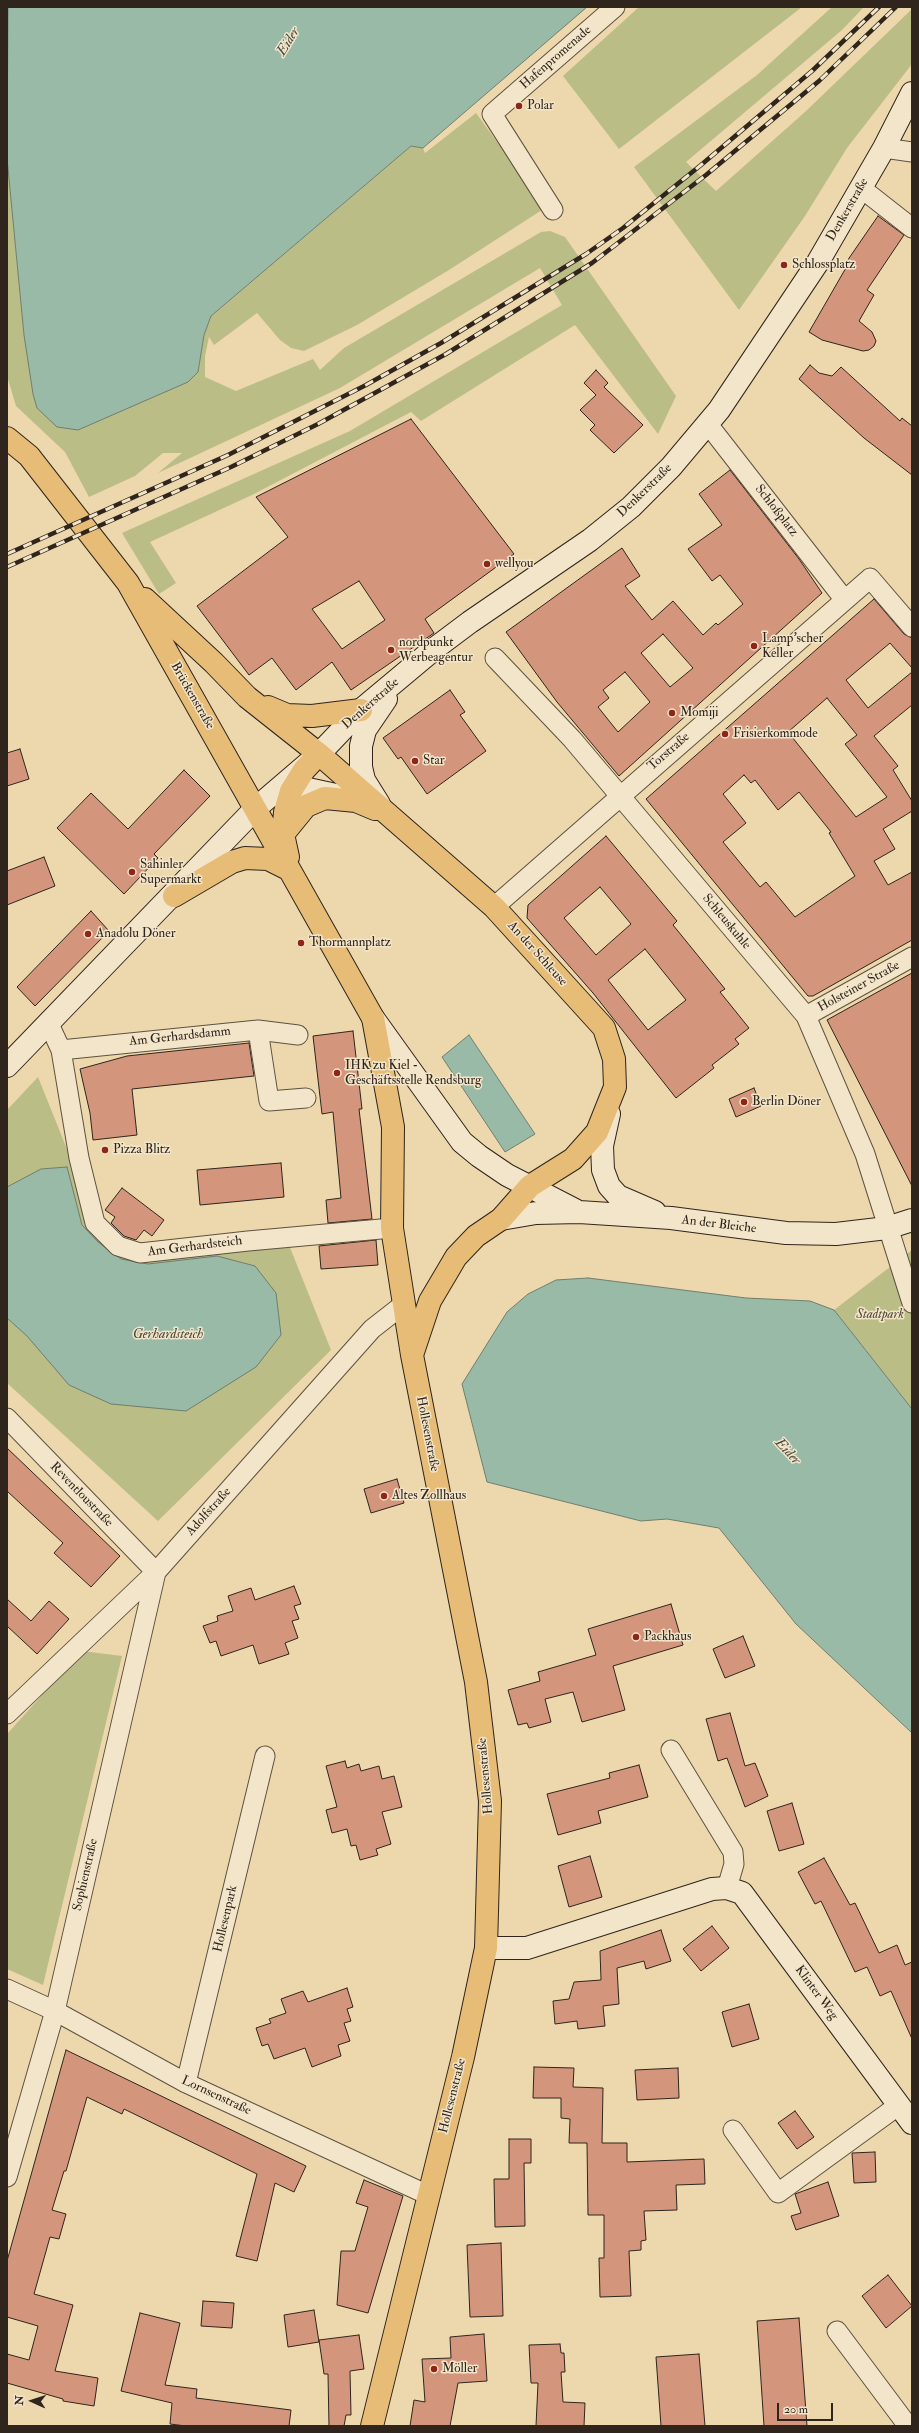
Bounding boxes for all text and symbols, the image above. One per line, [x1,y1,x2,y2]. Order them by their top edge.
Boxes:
street label: Hafenpromenade [517,23,595,93]
water label: Eider [274,25,304,59]
place label: Polar [527,98,554,114]
marker: Polar [514,101,524,111]
street label: Denkerstraße [824,176,872,244]
place label: Schlossplatz [792,257,855,273]
marker: Schlossplatz [779,260,789,270]
street label: Denkerstraße [614,461,676,521]
street label: Schloßplatz [751,482,801,540]
place label: wellyou [495,556,534,572]
marker: wellyou [482,559,492,569]
place label: Lamp'scher Keller [762,631,823,662]
place label: nordpunkt Werbeagentur [399,635,473,666]
marker: Lamp'scher Keller [749,641,759,651]
marker: nordpunkt Werbeagentur [386,645,396,655]
street label: Brückenstraße [167,660,217,732]
street label: Denkerstraße [339,675,403,733]
place label: Momiji [680,705,719,721]
marker: Momiji [667,708,677,718]
place label: Frisierkommode [733,726,818,742]
marker: Frisierkommode [720,729,730,739]
street label: Torstraße [645,730,693,774]
place label: Star [423,753,445,769]
marker: Star [410,756,420,766]
place label: Sahinler Supermarkt [140,857,201,888]
marker: Sahinler Supermarkt [127,867,137,877]
street label: Schleuskuhle [698,891,754,953]
street label: An der Schleuse [504,918,570,990]
place label: Anadolu Döner [96,926,175,942]
marker: Anadolu Döner [83,929,93,939]
place label: Thormannplatz [309,935,391,951]
marker: Thormannplatz [296,938,306,948]
street label: Holsteiner Straße [815,958,903,1016]
street label: Am Gerhardsdamm [128,1024,232,1050]
place label: IHK zu Kiel - Geschäftsstelle Rendsburg [345,1058,481,1089]
marker: IHK zu Kiel - Geschäftsstelle Rendsburg [332,1068,342,1078]
place label: Berlin Döner [752,1094,821,1110]
marker: Berlin Döner [739,1097,749,1107]
place label: Pizza Blitz [113,1142,170,1158]
marker: Pizza Blitz [100,1145,110,1155]
street label: An der Bleiche [681,1213,757,1237]
street label: Am Gerhardsteich [147,1233,243,1261]
park label: Stadtpark [856,1307,904,1323]
water label: Gerhardsteich [133,1327,203,1343]
street label: Hollesenstraße [412,1395,442,1473]
water label: Eider [771,1435,803,1469]
street label: Reventloustraße [46,1459,116,1531]
street label: Adolfstraße [183,1485,235,1539]
place label: Altes Zollhaus [392,1488,466,1504]
marker: Altes Zollhaus [379,1491,389,1501]
place label: Packhaus [644,1629,691,1645]
marker: Packhaus [631,1632,641,1642]
street label: Hollesenstraße [475,1737,497,1815]
street label: Sophienstraße [70,1837,102,1913]
street label: Hollesenpark [211,1884,241,1954]
street label: Klinter Weg [791,1963,841,2023]
street label: Hollesenstraße [436,2057,470,2135]
street label: Lornsenstraße [179,2073,253,2119]
place label: Möller [442,2361,477,2377]
marker: Möller [429,2364,439,2374]
north arrow [12,2381,52,2421]
text: N [13,2395,26,2406]
scale bar [779,2395,835,2421]
text: 20 m [784,2402,808,2417]

